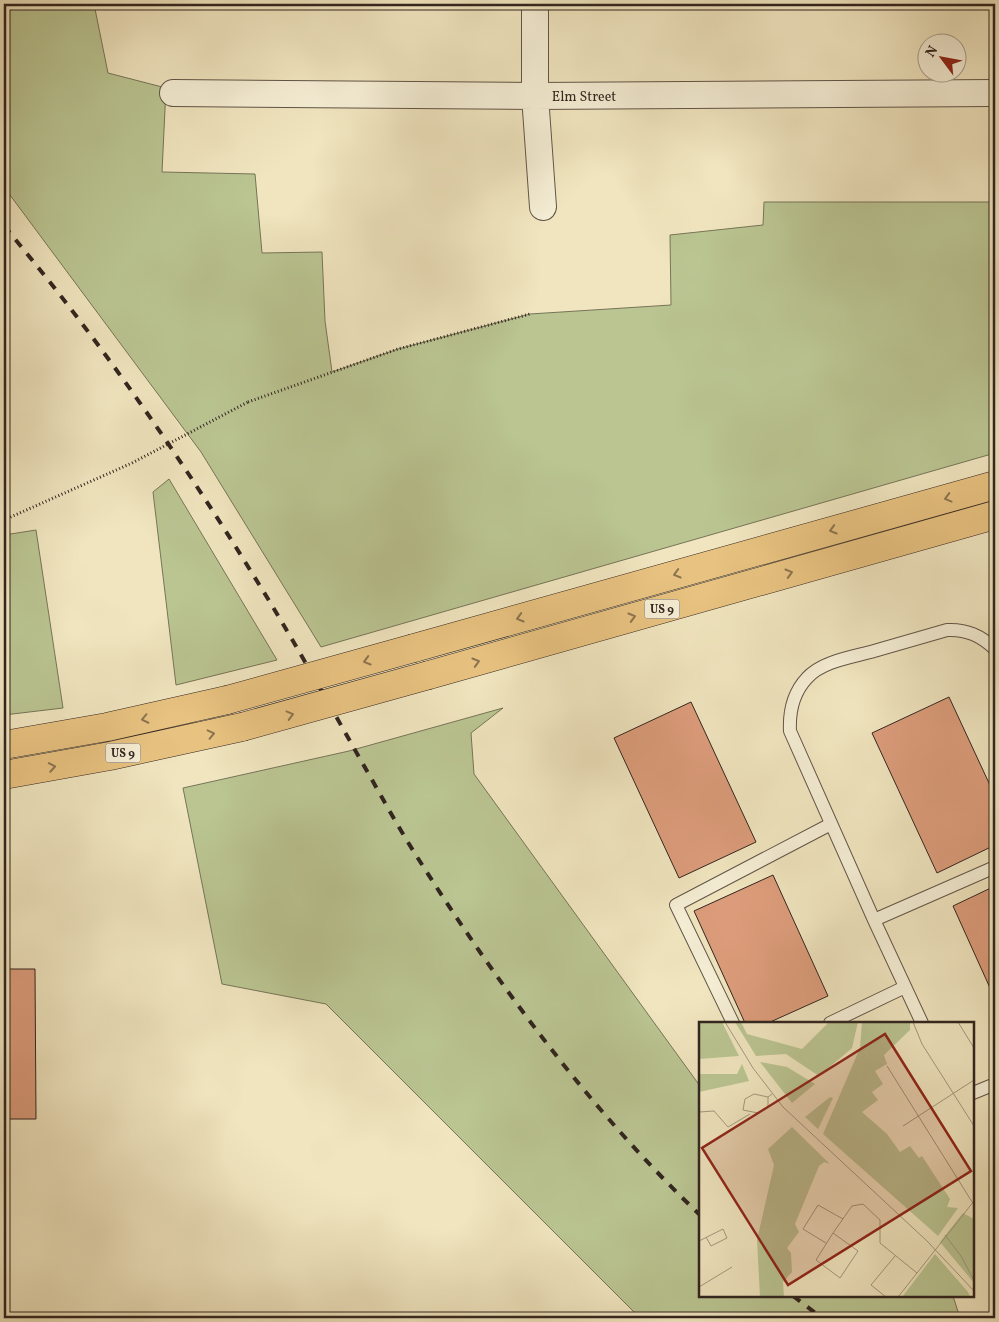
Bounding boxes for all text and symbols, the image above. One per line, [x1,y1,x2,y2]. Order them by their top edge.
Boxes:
north arrow [916,32,966,82]
text: N [921,43,943,61]
street label: Elm Street [552,88,616,107]
one-way arrow [944,492,953,503]
one-way arrow [830,524,838,534]
one-way arrow [673,568,681,578]
one-way arrow [784,568,793,579]
road number: US 9 [644,600,680,618]
one-way arrow [517,612,525,622]
one-way arrow [628,613,636,623]
one-way arrow [364,656,372,666]
one-way arrow [472,657,481,668]
one-way arrow [285,710,293,720]
one-way arrow [141,713,150,724]
one-way arrow [206,729,215,740]
road number: US 9 [106,744,140,762]
one-way arrow [47,763,56,773]
inset map [699,1022,974,1297]

